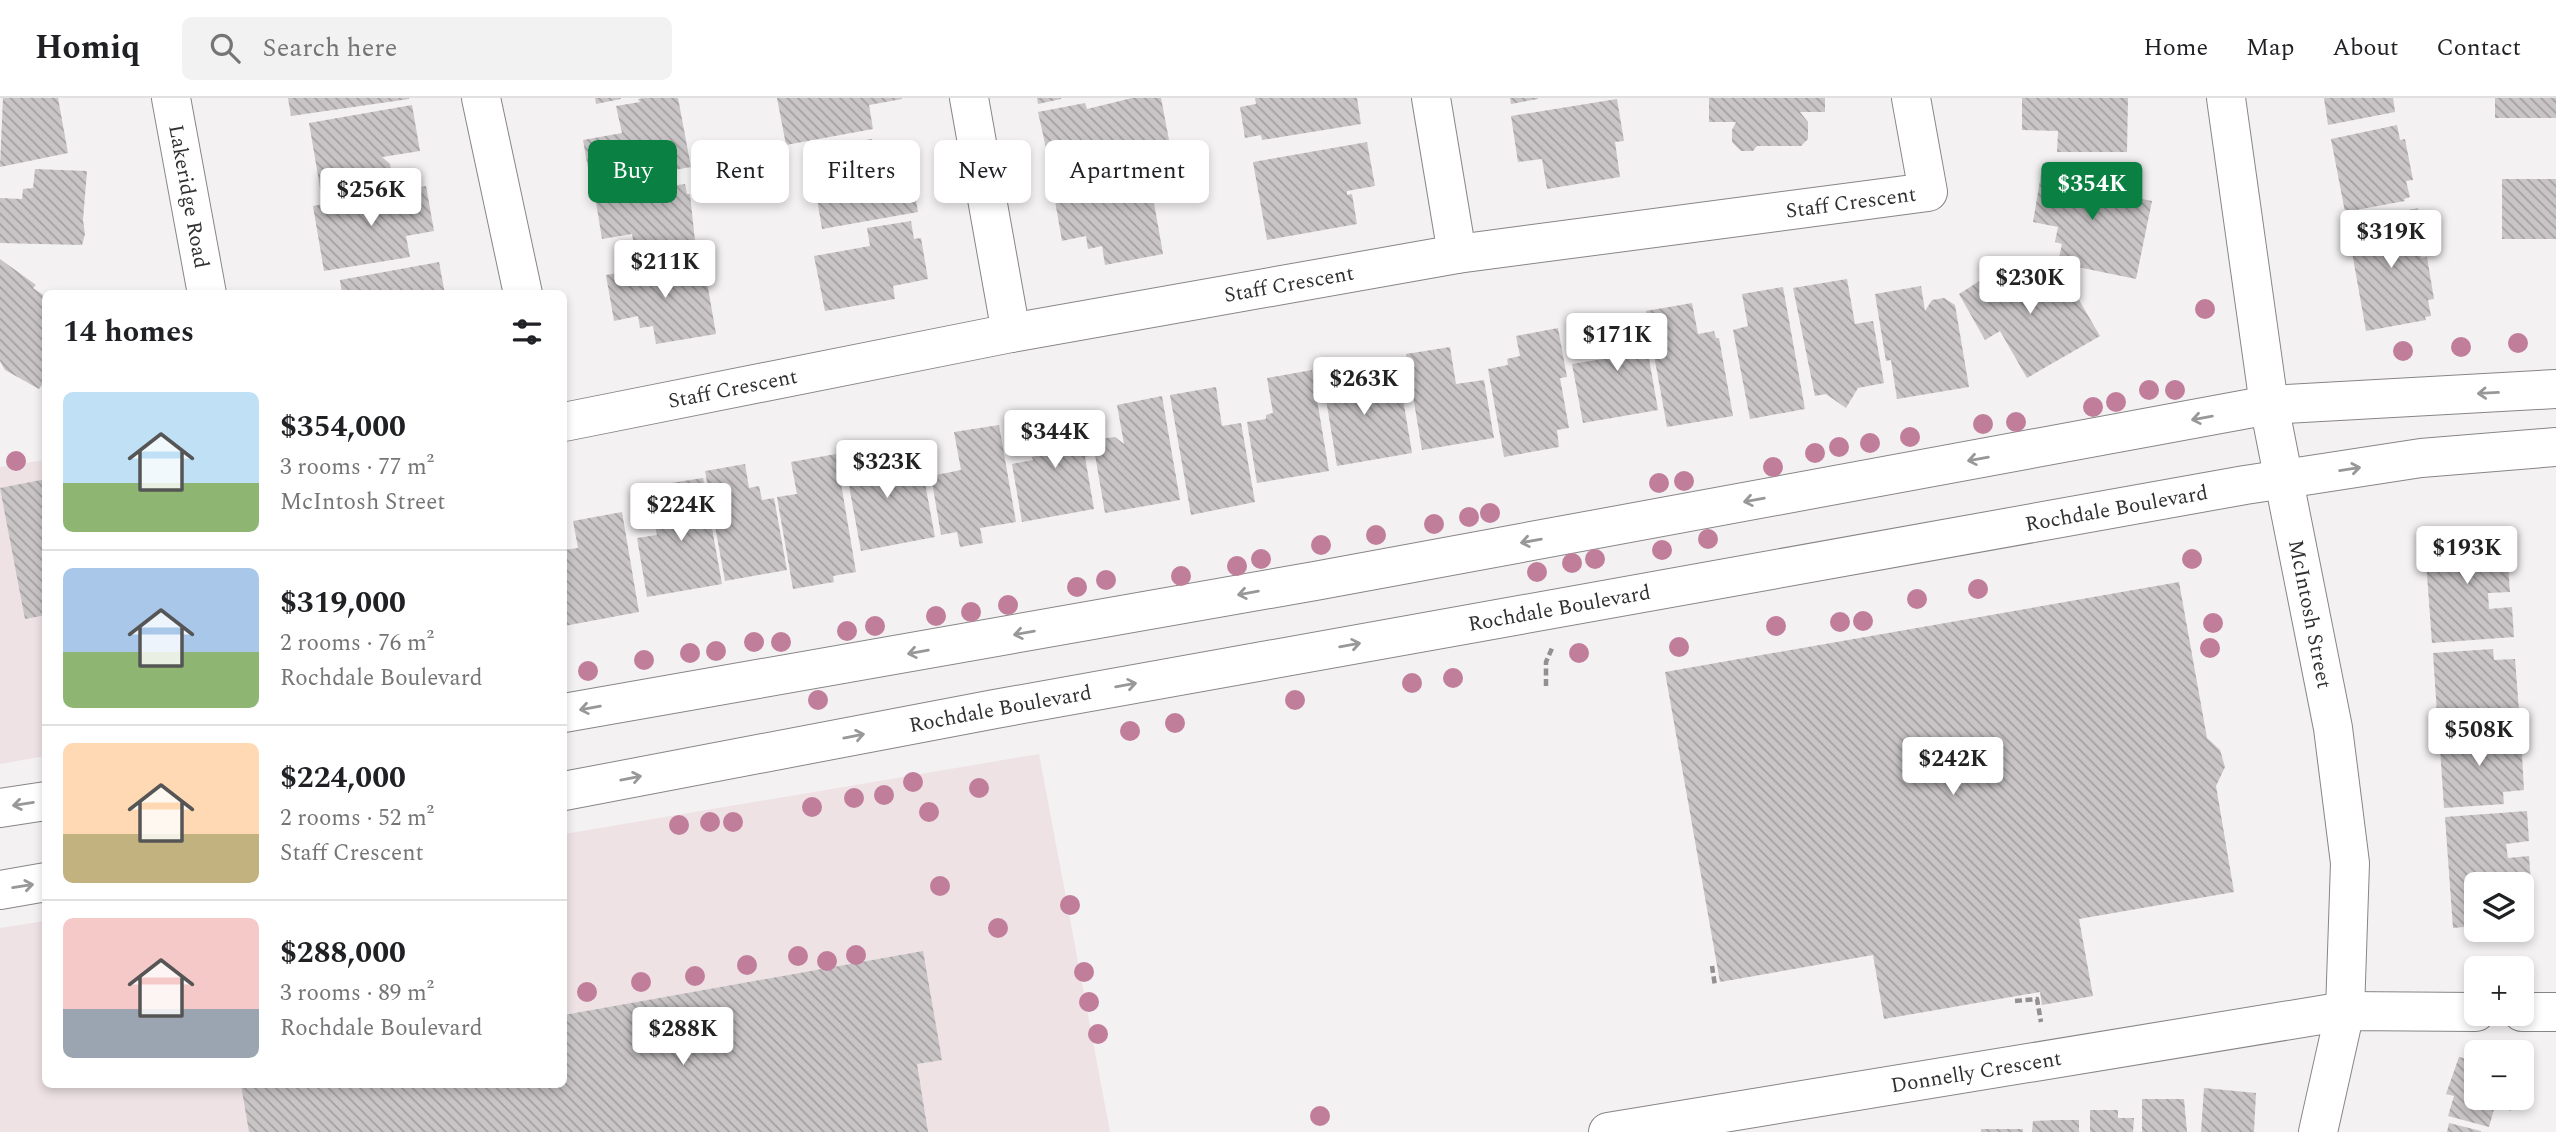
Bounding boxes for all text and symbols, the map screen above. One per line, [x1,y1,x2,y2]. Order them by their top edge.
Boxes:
search box [182,17,672,80]
text: Homiq [35,23,140,73]
text: Search here [262,28,397,68]
icon: search [206,29,244,67]
text: Home [2143,30,2208,66]
text: Map [2246,30,2294,66]
text: About [2332,30,2398,66]
text: Contact [2436,30,2521,66]
street label: Lakeridge Road [159,122,217,271]
chip: Buy [588,140,677,203]
chip: Rent [691,140,789,203]
chip: Filters [803,140,920,203]
chip: New [934,140,1031,203]
chip: Apartment [1045,140,1209,203]
pin: $354K [2043,162,2141,222]
text: $354K [2057,167,2127,202]
pin: $256K [322,169,420,228]
text: $256K [336,173,406,208]
street label: Staff Crescent [1784,179,1918,228]
pin: $319K [2342,211,2440,270]
text: $319K [2356,215,2426,250]
pin: $211K [616,240,714,300]
text: $211K [630,245,700,280]
pin: $230K [1981,256,2079,316]
street label: Staff Crescent [1222,258,1356,312]
text: $230K [1995,261,2065,296]
text: 14 homes [63,309,194,355]
icon: filters [508,313,546,351]
pin: $171K [1568,314,1666,373]
text: $171K [1582,318,1652,353]
pin: $263K [1315,358,1413,417]
street label: Staff Crescent [665,361,800,418]
text: $263K [1329,362,1399,397]
one-way arrow [2477,386,2500,399]
text: $354,000 [280,404,406,450]
pin: $344K [1006,410,1104,470]
one-way arrow [2191,411,2214,425]
text: $344K [1020,415,1090,450]
icon: home [119,420,203,504]
pin: $323K [838,440,936,500]
text: $323K [852,445,922,480]
text: 3 rooms · 77 m² [280,450,434,485]
one-way arrow [1967,453,1990,466]
one-way arrow [2338,462,2361,475]
street label: Rochdale Boulevard [2023,477,2211,541]
pin: $224K [632,484,730,543]
text: McIntosh Street [280,485,445,520]
text: $224K [646,488,716,523]
one-way arrow [1743,494,1766,507]
pin: $193K [2418,526,2516,586]
text: $193K [2432,531,2502,566]
one-way arrow [1520,535,1543,549]
street label: McIntosh Street [2279,537,2340,691]
street label: Rochdale Boulevard [1466,577,1653,641]
text: $319,000 [280,580,406,626]
one-way arrow [1237,587,1260,600]
icon: home [119,596,203,680]
text: 2 rooms · 76 m² [280,626,434,661]
one-way arrow [1013,627,1036,640]
one-way arrow [1338,638,1361,651]
one-way arrow [907,645,930,659]
text: Rochdale Boulevard [280,661,483,696]
street label: Rochdale Boulevard [906,677,1094,742]
one-way arrow [1114,678,1137,691]
one-way arrow [579,702,602,715]
pin: $508K [2430,708,2528,768]
text: $508K [2444,713,2514,748]
one-way arrow [842,728,865,742]
pin: $242K [1904,738,2002,797]
text: $242K [1918,742,1988,777]
text: $224,000 [280,755,406,801]
icon: home [119,771,203,855]
one-way arrow [619,771,642,784]
one-way arrow [12,798,35,811]
text: 2 rooms · 52 m² [280,801,434,836]
text: Staff Crescent [280,836,424,871]
map controls [2464,872,2534,1110]
button: layers [2464,872,2534,942]
one-way arrow [11,879,34,892]
text: $288,000 [280,930,406,976]
icon: home [119,946,203,1030]
button: + [2464,956,2534,1026]
text: 3 rooms · 89 m² [280,976,434,1011]
pin: $288K [634,1007,732,1067]
text: Rochdale Boulevard [280,1011,483,1046]
text: $288K [648,1012,718,1047]
button: − [2464,1040,2534,1110]
street label: Donnelly Crescent [1888,1043,2064,1102]

